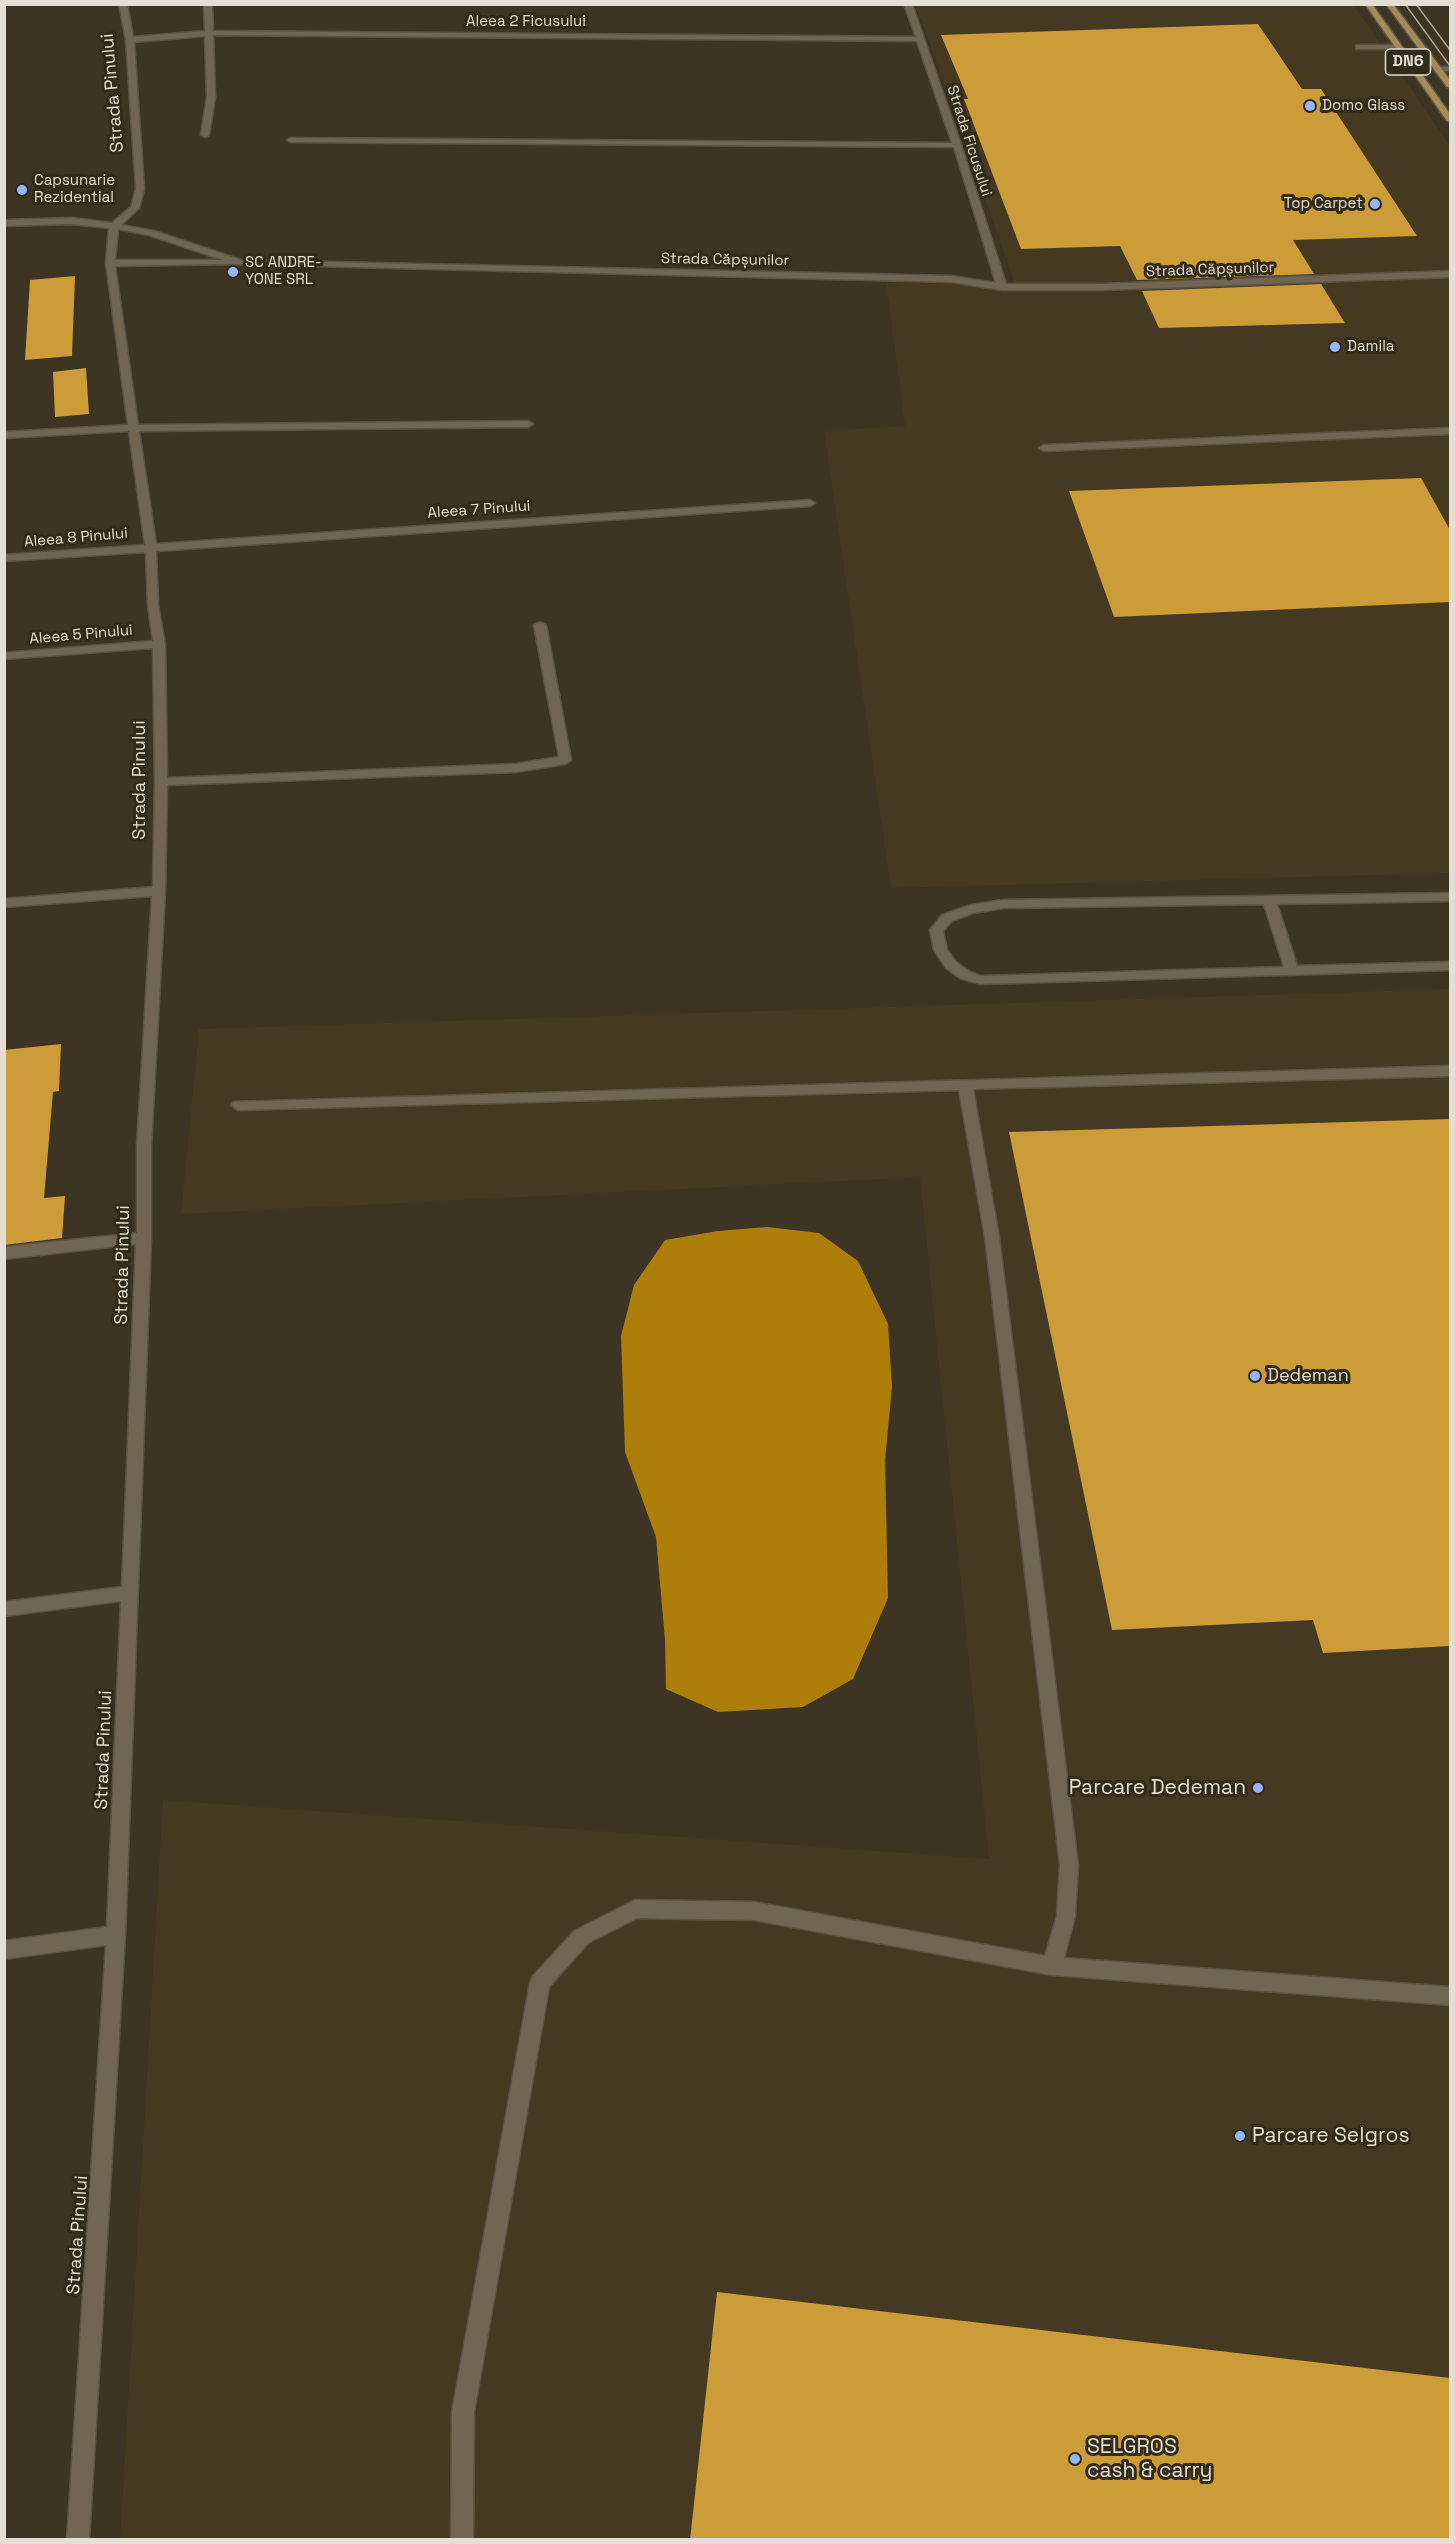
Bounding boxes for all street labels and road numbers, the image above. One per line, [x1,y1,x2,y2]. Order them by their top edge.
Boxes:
street label: Aleea 2 Ficusului [466,13,586,31]
street label: Strada Pinului [97,33,129,153]
road number: DN6 [1386,49,1430,75]
street label: Strada Ficusului [943,83,995,199]
street label: Strada Căpșunilor [661,250,789,270]
street label: Strada Căpșunilor [1145,259,1275,281]
street label: Aleea 7 Pinului [427,497,531,523]
street label: Aleea 8 Pinului [23,525,129,551]
street label: Aleea 5 Pinului [29,622,133,648]
street label: Strada Pinului [129,720,151,840]
street label: Strada Pinului [111,1205,135,1325]
street label: Strada Pinului [91,1690,117,1810]
street label: Strada Pinului [63,2175,93,2295]

